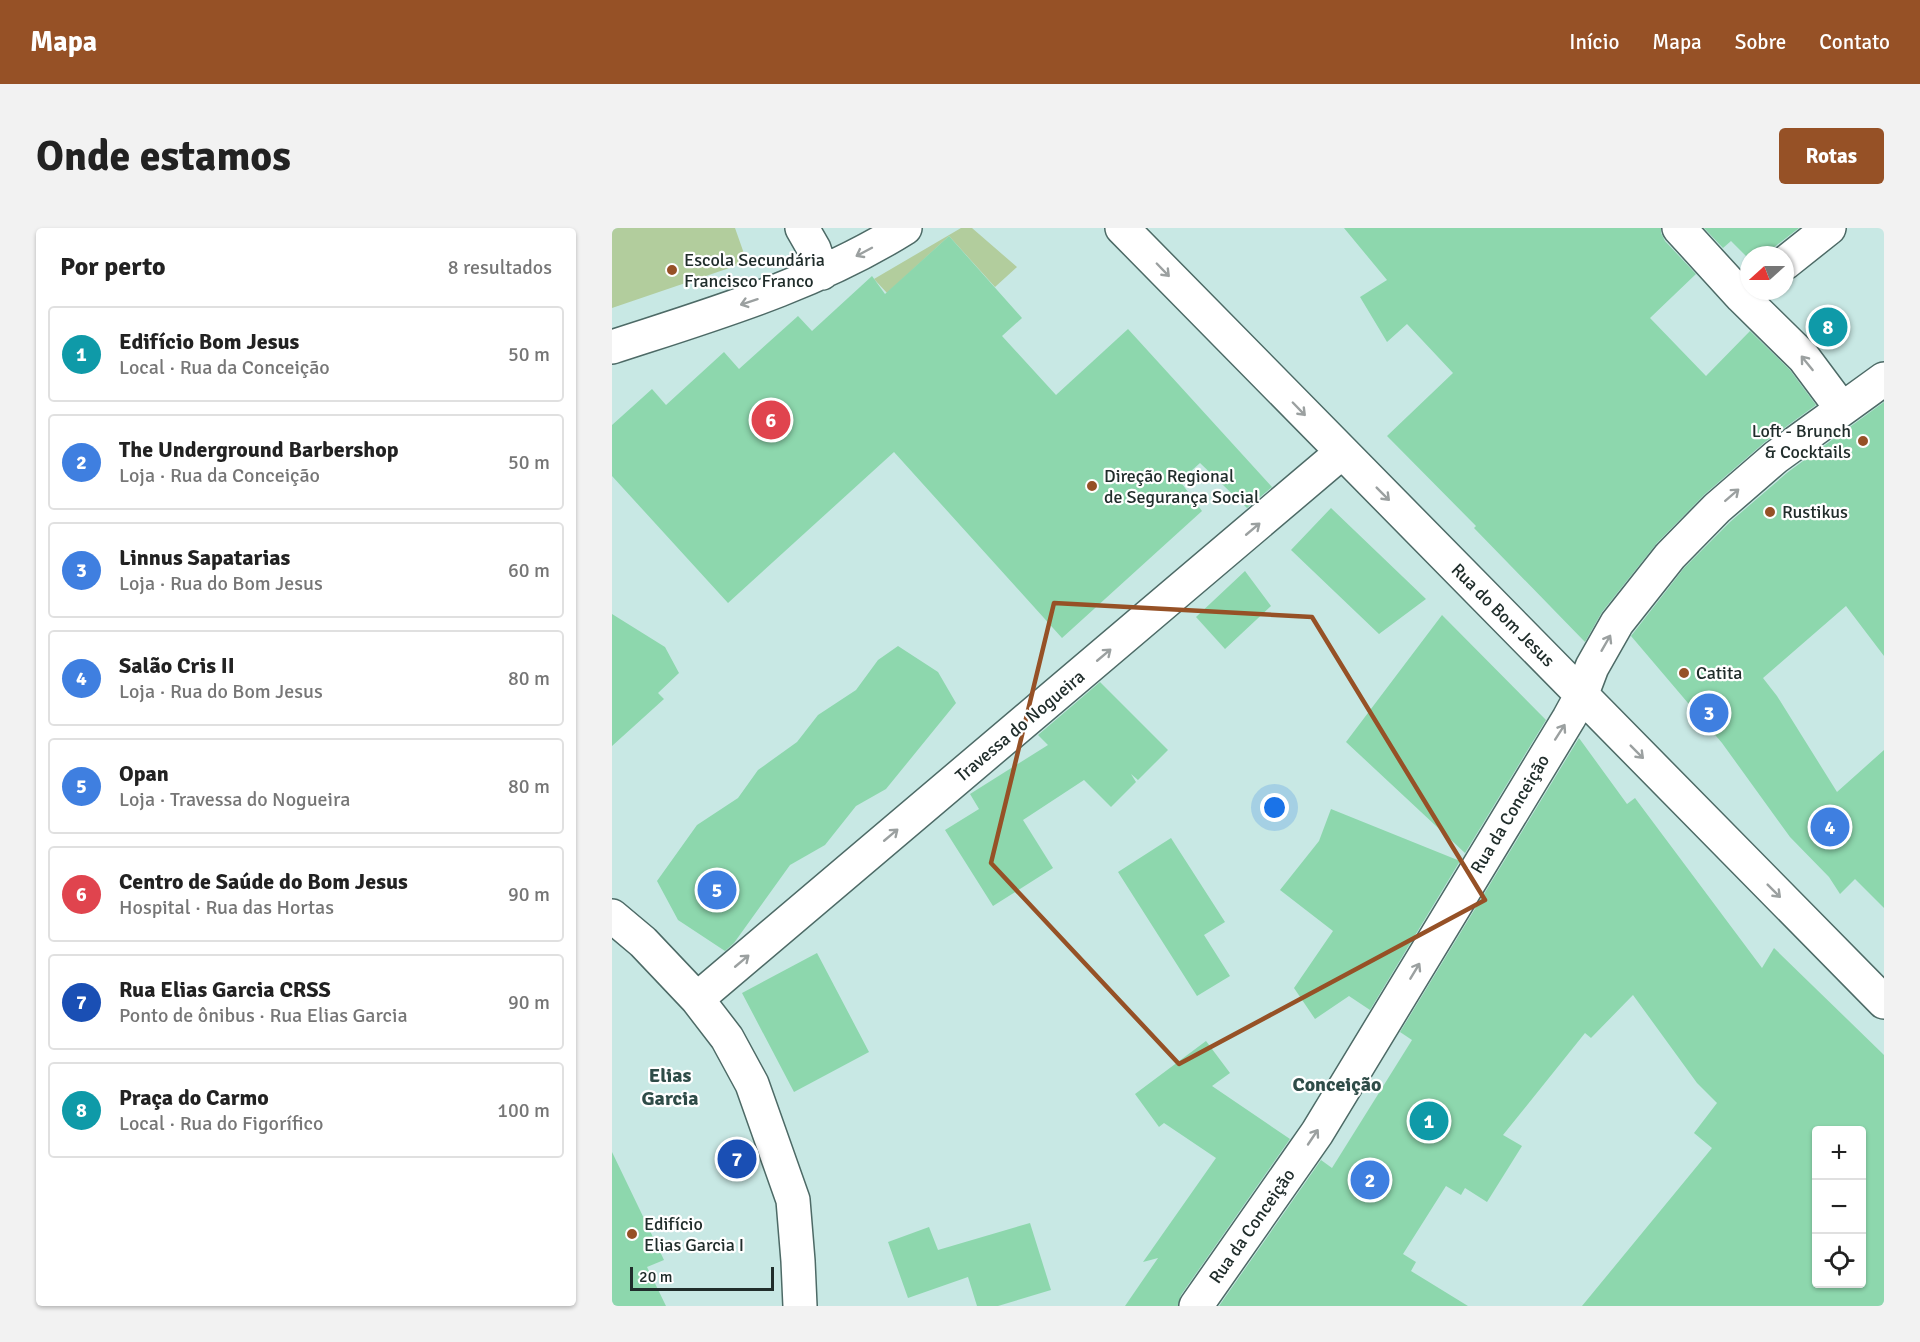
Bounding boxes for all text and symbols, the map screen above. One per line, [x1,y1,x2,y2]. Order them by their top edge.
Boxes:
text: Mapa [30,25,97,59]
text: Início [1569,29,1619,55]
text: Mapa [1652,29,1702,55]
text: Sobre [1735,29,1786,55]
text: Contato [1819,29,1890,55]
button: Rotas [1779,128,1884,184]
text: Onde estamos [36,131,291,182]
north arrow [1740,246,1794,300]
one-way arrow [856,247,874,258]
place label: Escola Secundária Francisco Franco [684,249,825,292]
text: Por perto [60,251,166,283]
text: 8 resultados [448,255,552,280]
one-way arrow [1155,262,1170,277]
marker: Escola Secundária Francisco Franco [665,263,679,277]
one-way arrow [740,297,759,308]
pin: 8 [1808,304,1848,350]
text: Edifício Bom Jesus [119,328,299,355]
text: 1 [76,342,87,367]
text: 50 m [508,342,550,367]
text: Local · Rua da Conceição [119,355,330,380]
one-way arrow [1801,355,1814,371]
pin: 6 [752,398,790,442]
one-way arrow [1292,402,1306,417]
place label: Loft - Brunch & Cocktails [1752,420,1851,463]
marker: Loft - Brunch & Cocktails [1856,434,1870,448]
text: The Underground Barbershop [119,436,399,463]
text: 2 [76,450,87,475]
text: 50 m [508,450,550,475]
text: Loja · Rua da Conceição [119,463,320,488]
place label: Direção Regional de Segurança Social [1104,465,1259,508]
marker: Direção Regional de Segurança Social [1085,479,1099,493]
one-way arrow [1375,487,1390,502]
one-way arrow [1724,488,1739,502]
place label: Rustikus [1782,501,1848,523]
marker: Rustikus [1763,505,1777,519]
one-way arrow [1245,522,1261,535]
text: Linnus Sapatarias [119,544,290,571]
text: 3 [76,558,87,583]
text: 60 m [508,558,550,583]
street label: Rua do Bom Jesus [1447,559,1559,671]
text: Loja · Rua do Bom Jesus [119,571,323,596]
one-way arrow [1600,635,1612,652]
one-way arrow [1096,648,1111,662]
text: Salão Cris II [119,652,235,679]
place label: Catita [1696,662,1742,684]
street label: Travessa do Nogueira [951,665,1089,787]
text: 4 [76,666,87,691]
text: 80 m [508,666,550,691]
marker: Catita [1677,666,1691,680]
text: Loja · Rua do Bom Jesus [119,679,323,704]
pin: 3 [1690,690,1728,736]
one-way arrow [1553,724,1566,741]
one-way arrow [1630,745,1645,760]
street label: Rua da Conceição [1466,750,1554,878]
text: Opan [119,760,169,787]
text: 5 [76,774,87,799]
text: 80 m [508,774,550,799]
text: Loja · Travessa do Nogueira [119,787,350,812]
your location [1260,793,1289,822]
pin: 4 [1810,804,1850,850]
one-way arrow [883,828,898,842]
text: Centro de Saúde do Bom Jesus [119,868,408,895]
pin: 5 [698,868,736,912]
text: 6 [76,882,87,907]
text: 90 m [508,882,550,907]
one-way arrow [1767,883,1782,898]
text: Hospital · Rua das Hortas [119,895,334,920]
one-way arrow [734,954,750,967]
one-way arrow [1409,963,1421,980]
text: Rua Elias Garcia CRSS [119,976,331,1003]
text: 7 [76,990,87,1015]
text: 90 m [508,990,550,1015]
text: Ponto de ônibus · Rua Elias Garcia [119,1003,408,1028]
district label: Elias Garcia [642,1063,698,1111]
district label: Conceição [1293,1072,1381,1097]
text: Praça do Carmo [119,1084,269,1111]
text: 8 [76,1098,87,1123]
text: 100 m [497,1098,550,1123]
pin: 1 [1410,1098,1448,1144]
text: Local · Rua do Figorífico [119,1111,323,1136]
map controls [1812,1126,1866,1288]
button: + [1812,1126,1866,1180]
one-way arrow [1307,1130,1319,1146]
pin: 7 [718,1136,756,1182]
pin: 2 [1350,1158,1389,1202]
street label: Rua da Conceição [1204,1164,1300,1288]
button: − [1812,1180,1866,1234]
place label: Edifício Elias Garcia I [644,1213,744,1256]
marker: Edifício Elias Garcia I [625,1227,639,1241]
button: locate [1812,1234,1866,1288]
scale bar [630,1264,774,1292]
text: 20 m [639,1267,673,1287]

